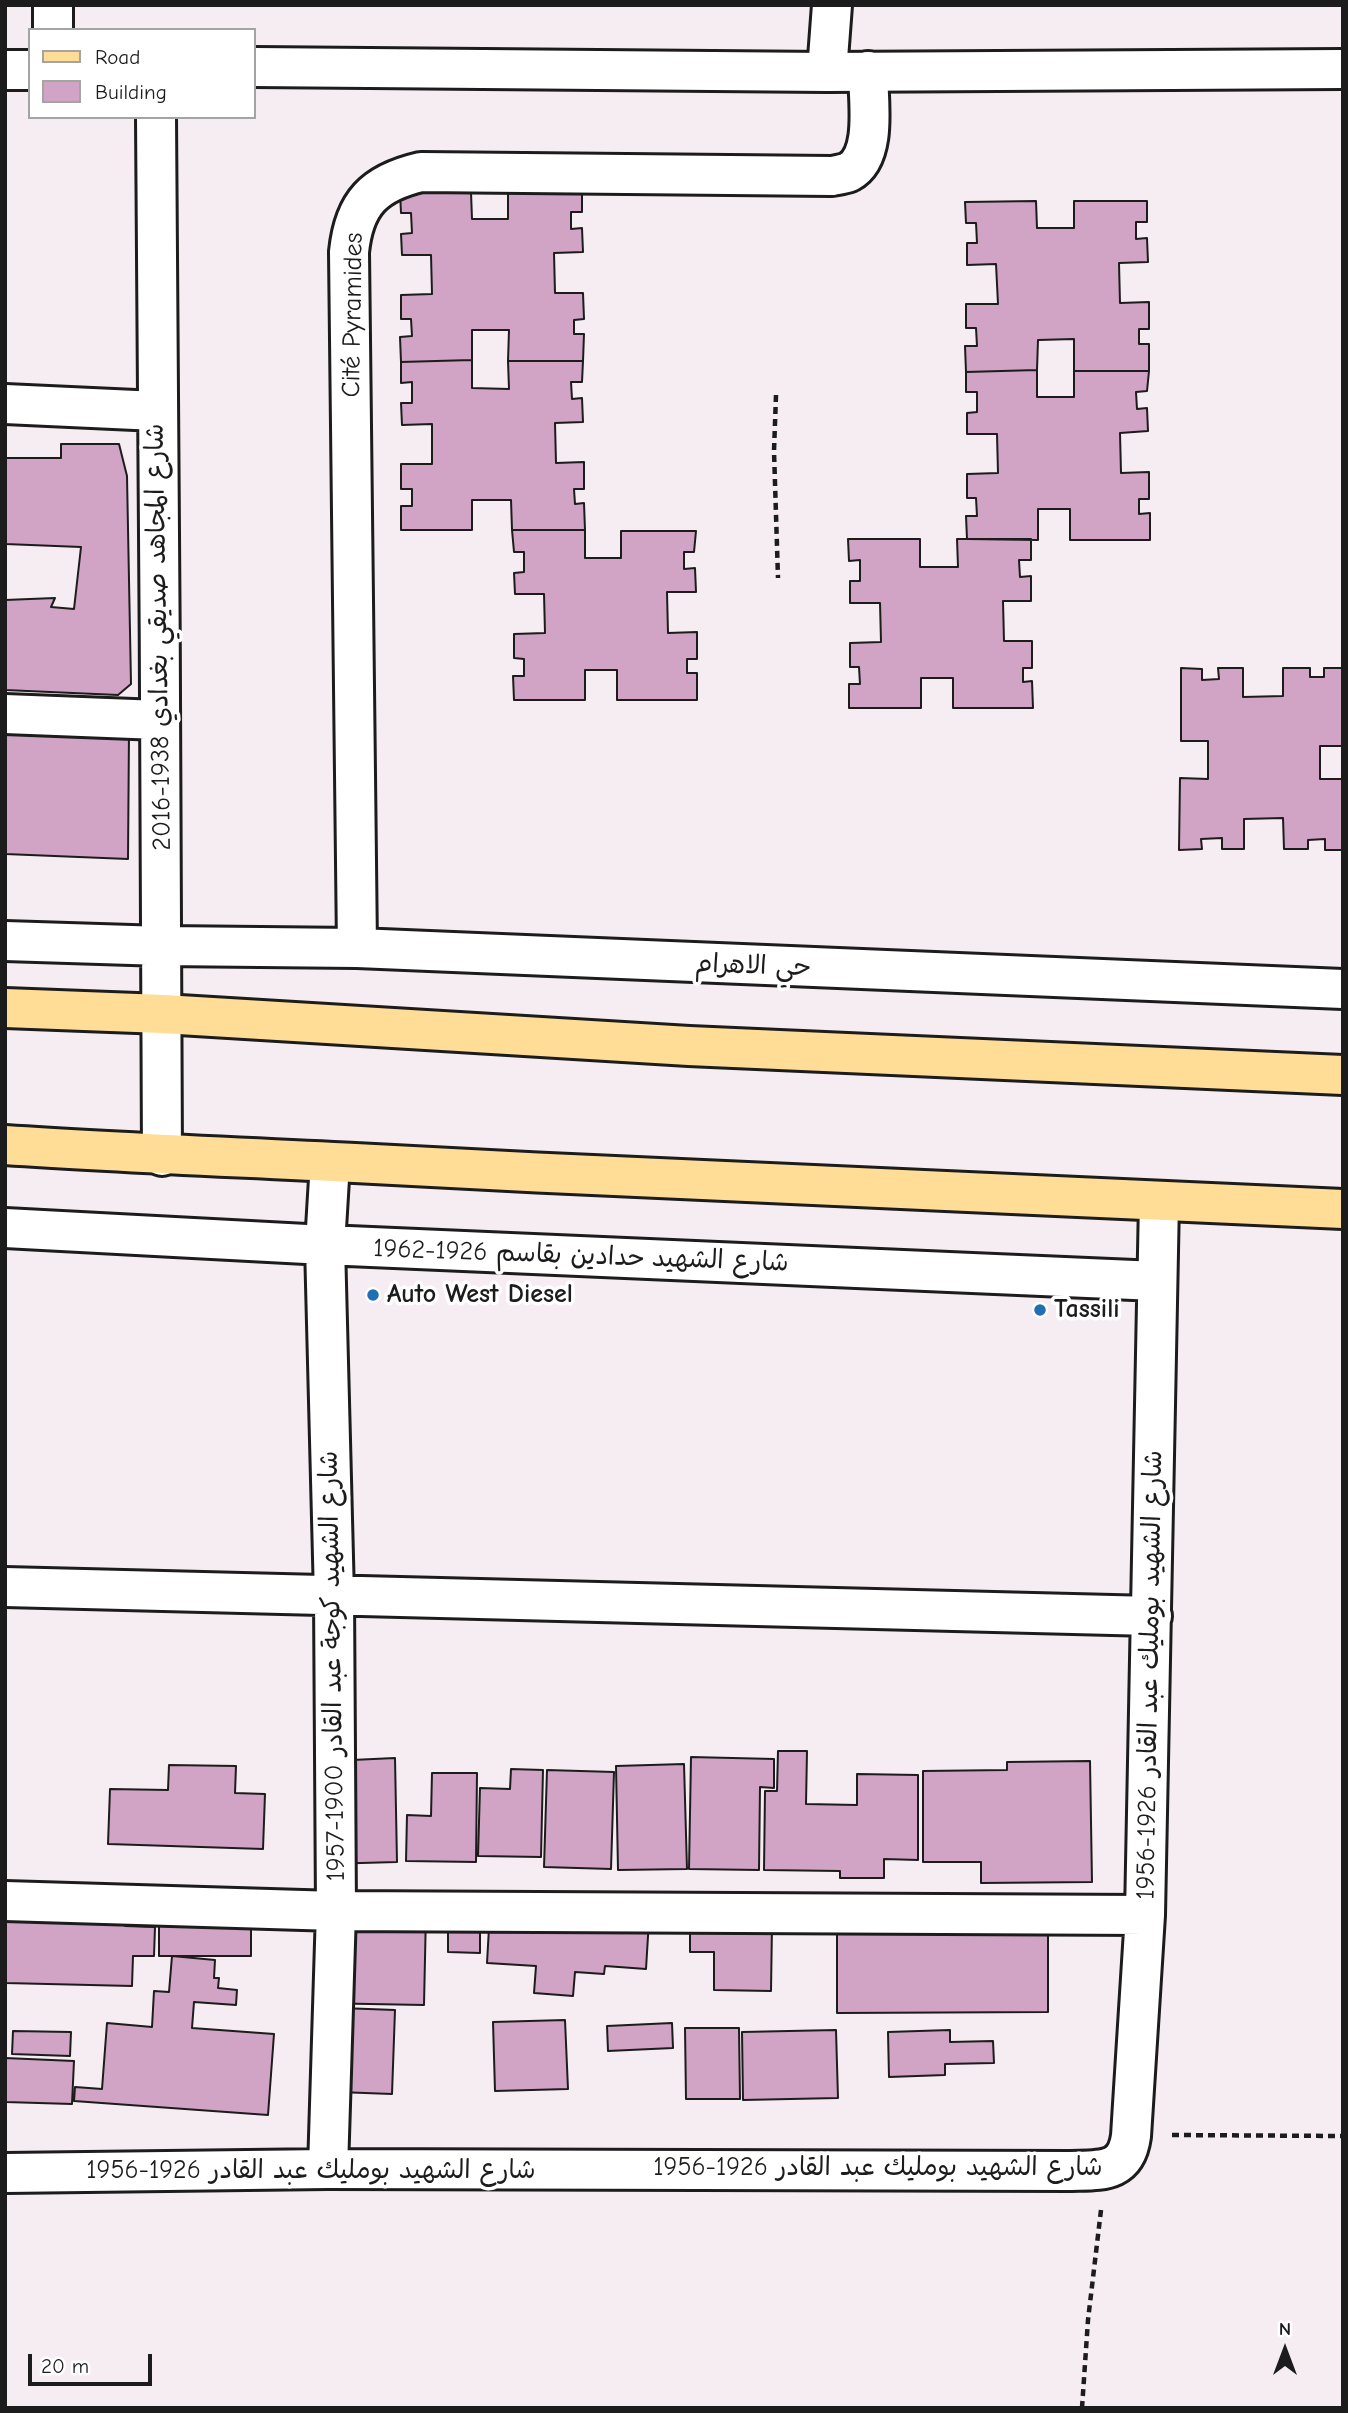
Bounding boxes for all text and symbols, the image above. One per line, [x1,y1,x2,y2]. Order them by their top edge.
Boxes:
legend [28,28,256,119]
text: Road [95,45,140,69]
text: Building [95,80,167,104]
street label: Cité Pyramides [336,232,370,398]
street label: شارع المجاهد صديقي بغدادي 1938-2016 [140,423,178,851]
street label: حي الاهرام [694,948,812,984]
street label: شارع الشهيد حدادين بقاسم 1926-1962 [373,1233,789,1279]
place label: Auto West Diesel [387,1279,573,1311]
marker: Auto West Diesel [365,1287,381,1303]
place label: Tassili [1054,1294,1120,1326]
marker: Tassili [1032,1302,1048,1318]
street label: شارع الشهيد كوجة عبد القادر 1900-1957 [314,1450,352,1882]
street label: شارع الشهيد بومليك عبد القادر 1926-1956 [1130,1450,1170,1900]
street label: شارع الشهيد بومليك عبد القادر 1926-1956 [653,2152,1103,2184]
street label: شارع الشهيد بومليك عبد القادر 1926-1956 [86,2155,536,2187]
north arrow [1250,2315,1320,2385]
text: N [1279,2318,1291,2340]
scale bar [32,2340,156,2384]
text: 20 m [41,2354,89,2378]

